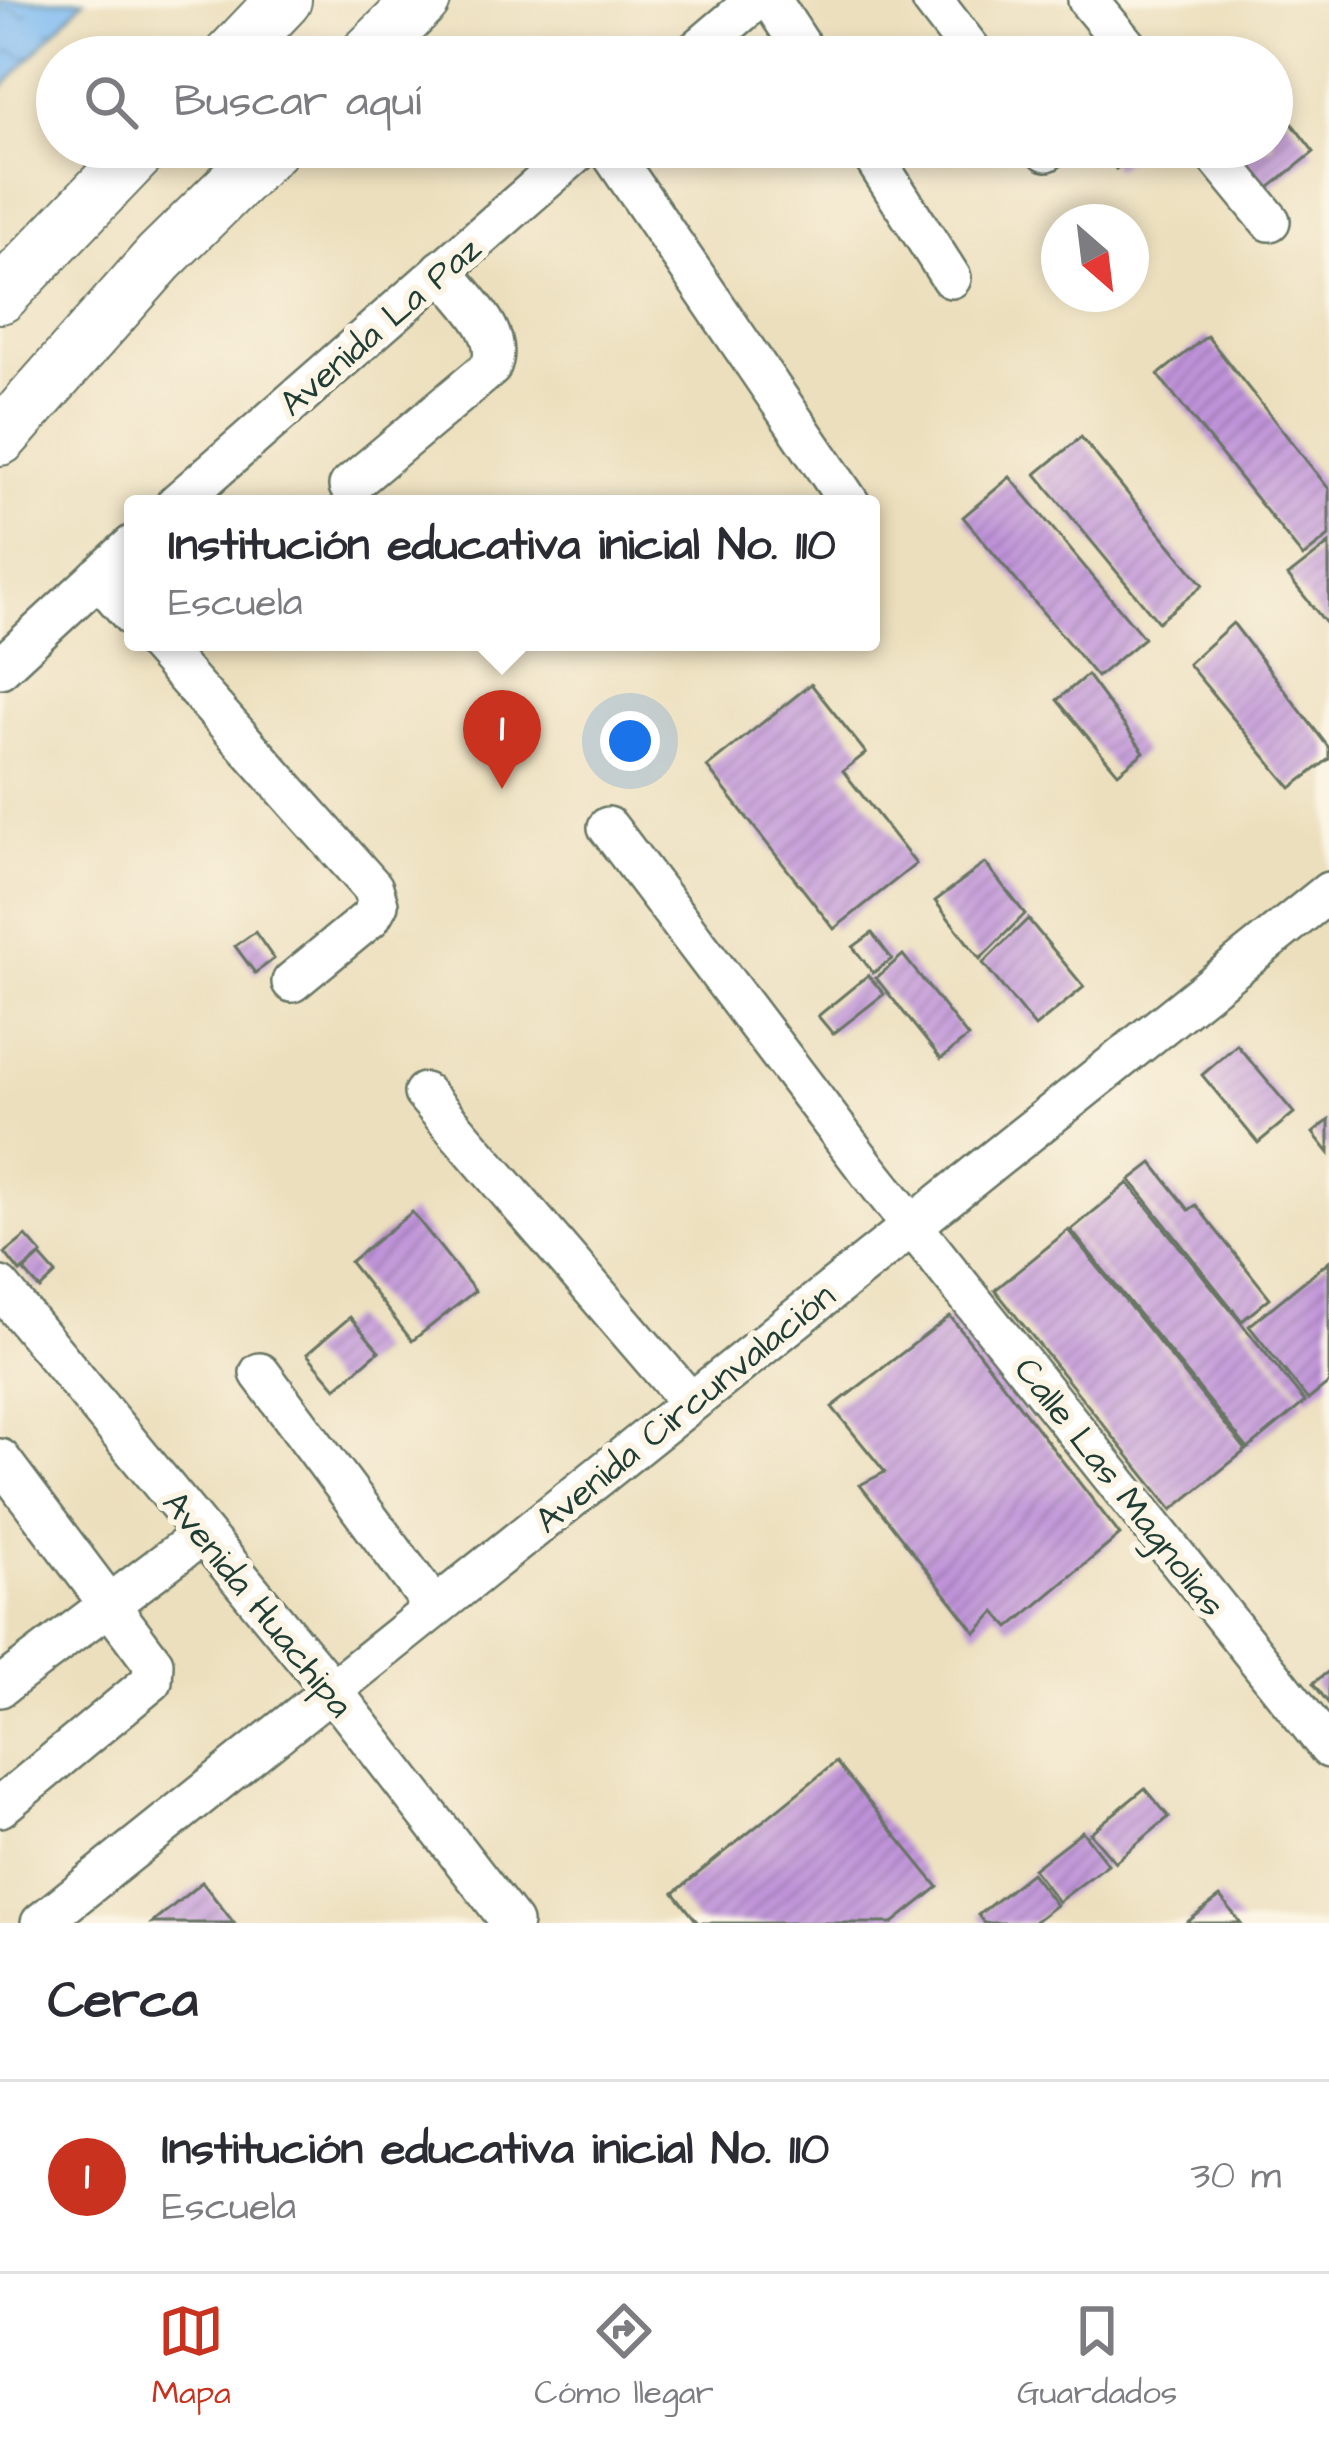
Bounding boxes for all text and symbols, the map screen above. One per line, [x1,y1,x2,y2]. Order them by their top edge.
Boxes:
search box [36,36,1293,168]
icon: search [78,69,144,135]
text: Buscar aquí [174,71,421,133]
north arrow [1041,204,1149,312]
street label: Avenida La Paz [269,225,493,429]
popup [124,495,880,651]
text: Institución educativa inicial No. 110 [168,515,836,577]
text: Escuela [168,577,303,631]
pin: 1 [463,690,541,789]
your location [600,711,660,771]
street label: Avenida Circunvalación [525,1272,847,1546]
street label: Calle Las Magnolias [1001,1347,1237,1629]
street label: Avenida Huachipa [150,1480,365,1729]
text: Cerca [48,1966,198,2037]
text: Institución educativa inicial No. 110 [162,2119,829,2181]
text: 1 [85,2150,90,2204]
text: 30 m [1191,2150,1281,2204]
text: Escuela [162,2181,296,2235]
tab: Mapa [152,2298,231,2416]
tab: Cómo llegar [534,2298,714,2416]
tab: Guardados [1017,2298,1177,2416]

